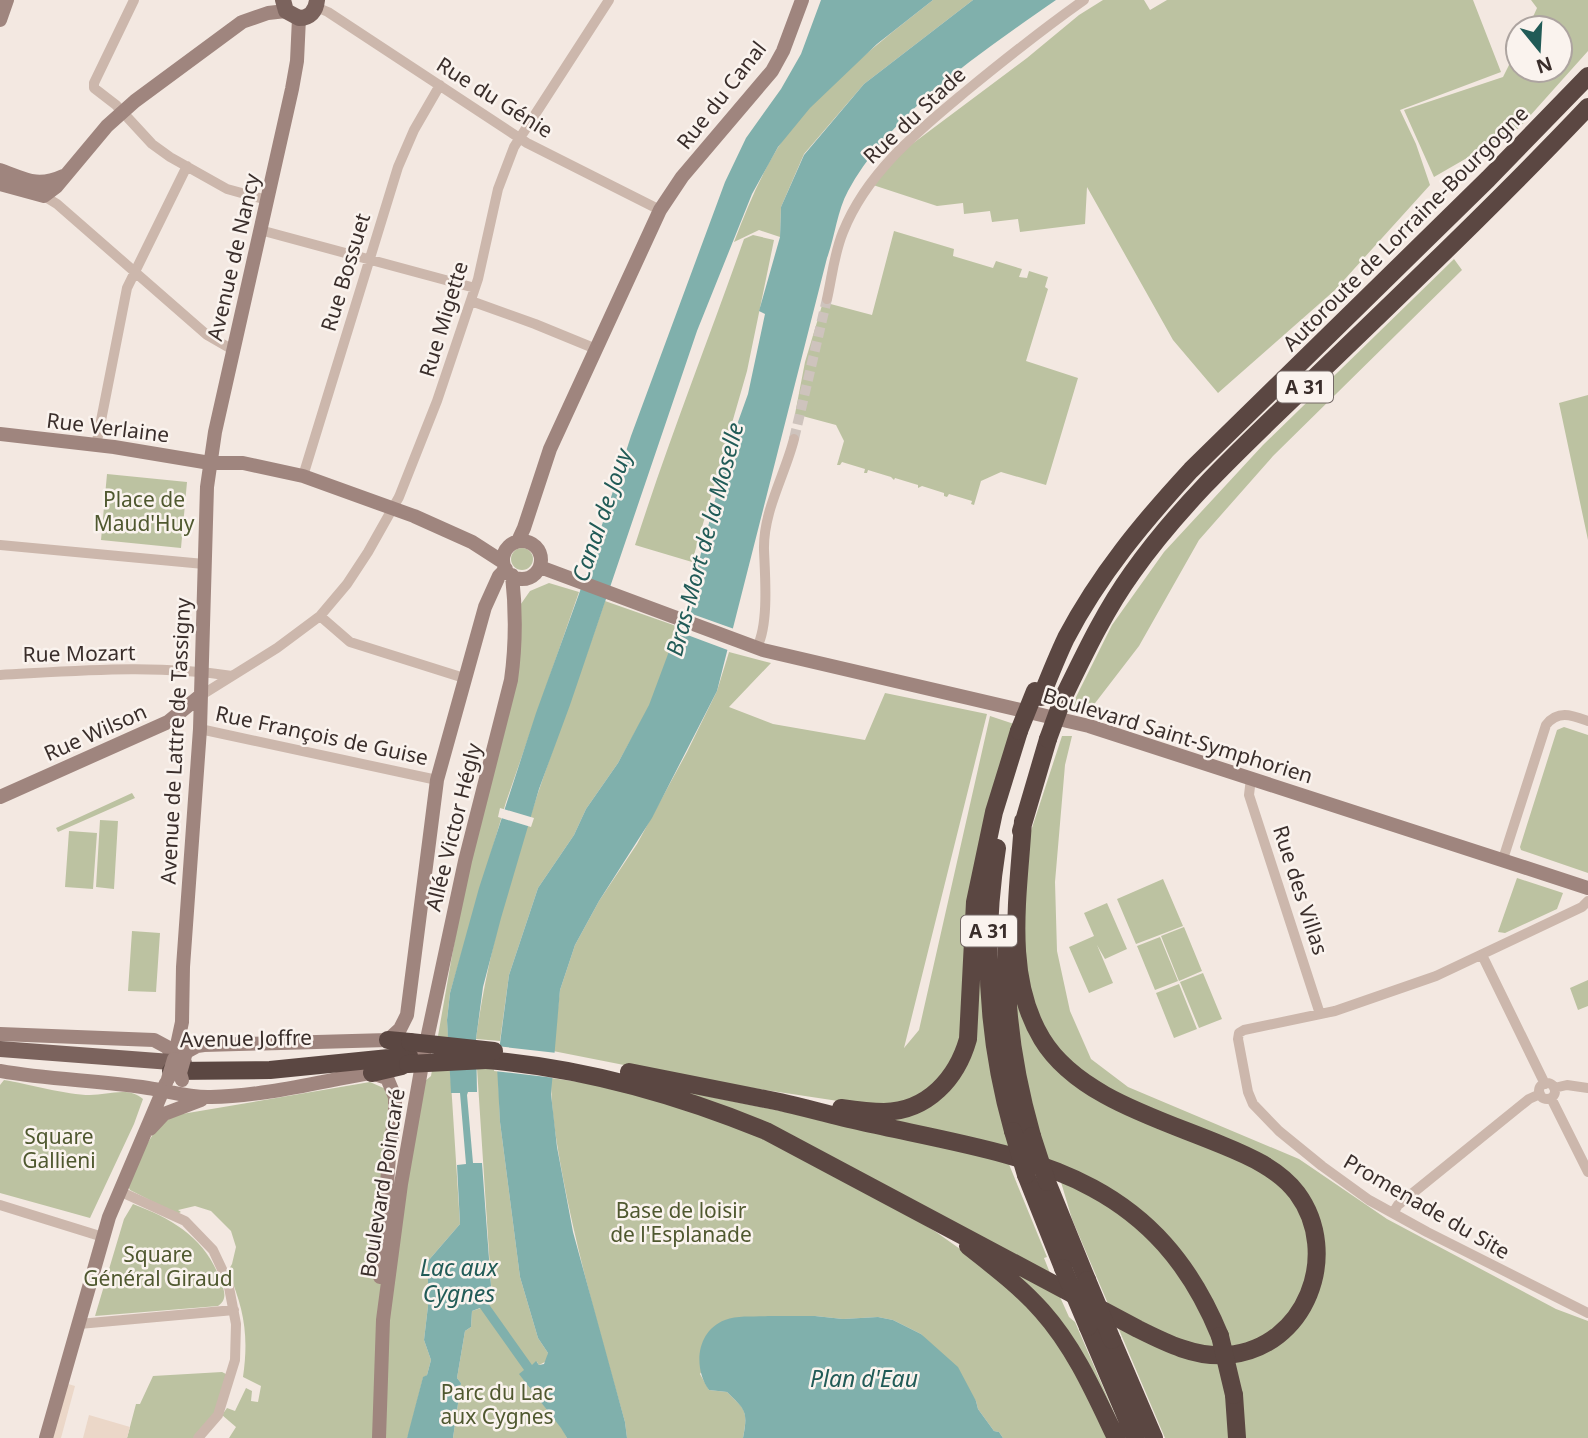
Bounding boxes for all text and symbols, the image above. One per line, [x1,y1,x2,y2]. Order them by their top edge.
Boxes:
north arrow [1504,14,1574,84]
street label: Rue du Canal [670,35,772,155]
street label: Rue du Génie [432,50,558,144]
text: N [1533,50,1556,80]
street label: Rue du Stade [857,60,971,170]
street label: Autoroute de Lorraine-Bourgogne [1276,99,1534,357]
street label: Avenue de Nancy [200,170,266,343]
street label: Rue Bossuet [314,209,376,335]
street label: Rue Migette [412,258,474,380]
road number: A 31 [1277,372,1333,402]
street label: Rue Verlaine [45,406,171,448]
water label: Bras-Mort de la Moselle [657,419,751,659]
water label: Canal de Jouy [563,443,639,586]
park label: Place de Maud'Huy [94,485,195,537]
street label: Avenue de Lattre de Tassigny [154,597,197,885]
street label: Rue Mozart [22,638,136,668]
street label: Boulevard Saint-Symphorien [1040,681,1316,789]
street label: Rue Wilson [39,697,151,767]
street label: Rue François de Guise [213,699,431,771]
street label: Allée Victor Hégly [419,740,488,914]
street label: Rue des Villas [1267,822,1335,958]
road number: A 31 [961,916,1017,946]
street label: Avenue Joffre [180,1023,312,1053]
street label: Boulevard Poincaré [353,1086,411,1280]
park label: Square Gallieni [22,1122,96,1174]
street label: Promenade du Site [1339,1147,1515,1265]
park label: Base de loisir de l'Esplanade [610,1196,752,1248]
park label: Square Général Giraud [83,1240,233,1292]
water label: Lac aux Cygnes [420,1251,499,1309]
water label: Plan d'Eau [810,1362,918,1394]
park label: Parc du Lac aux Cygnes [440,1378,554,1430]

